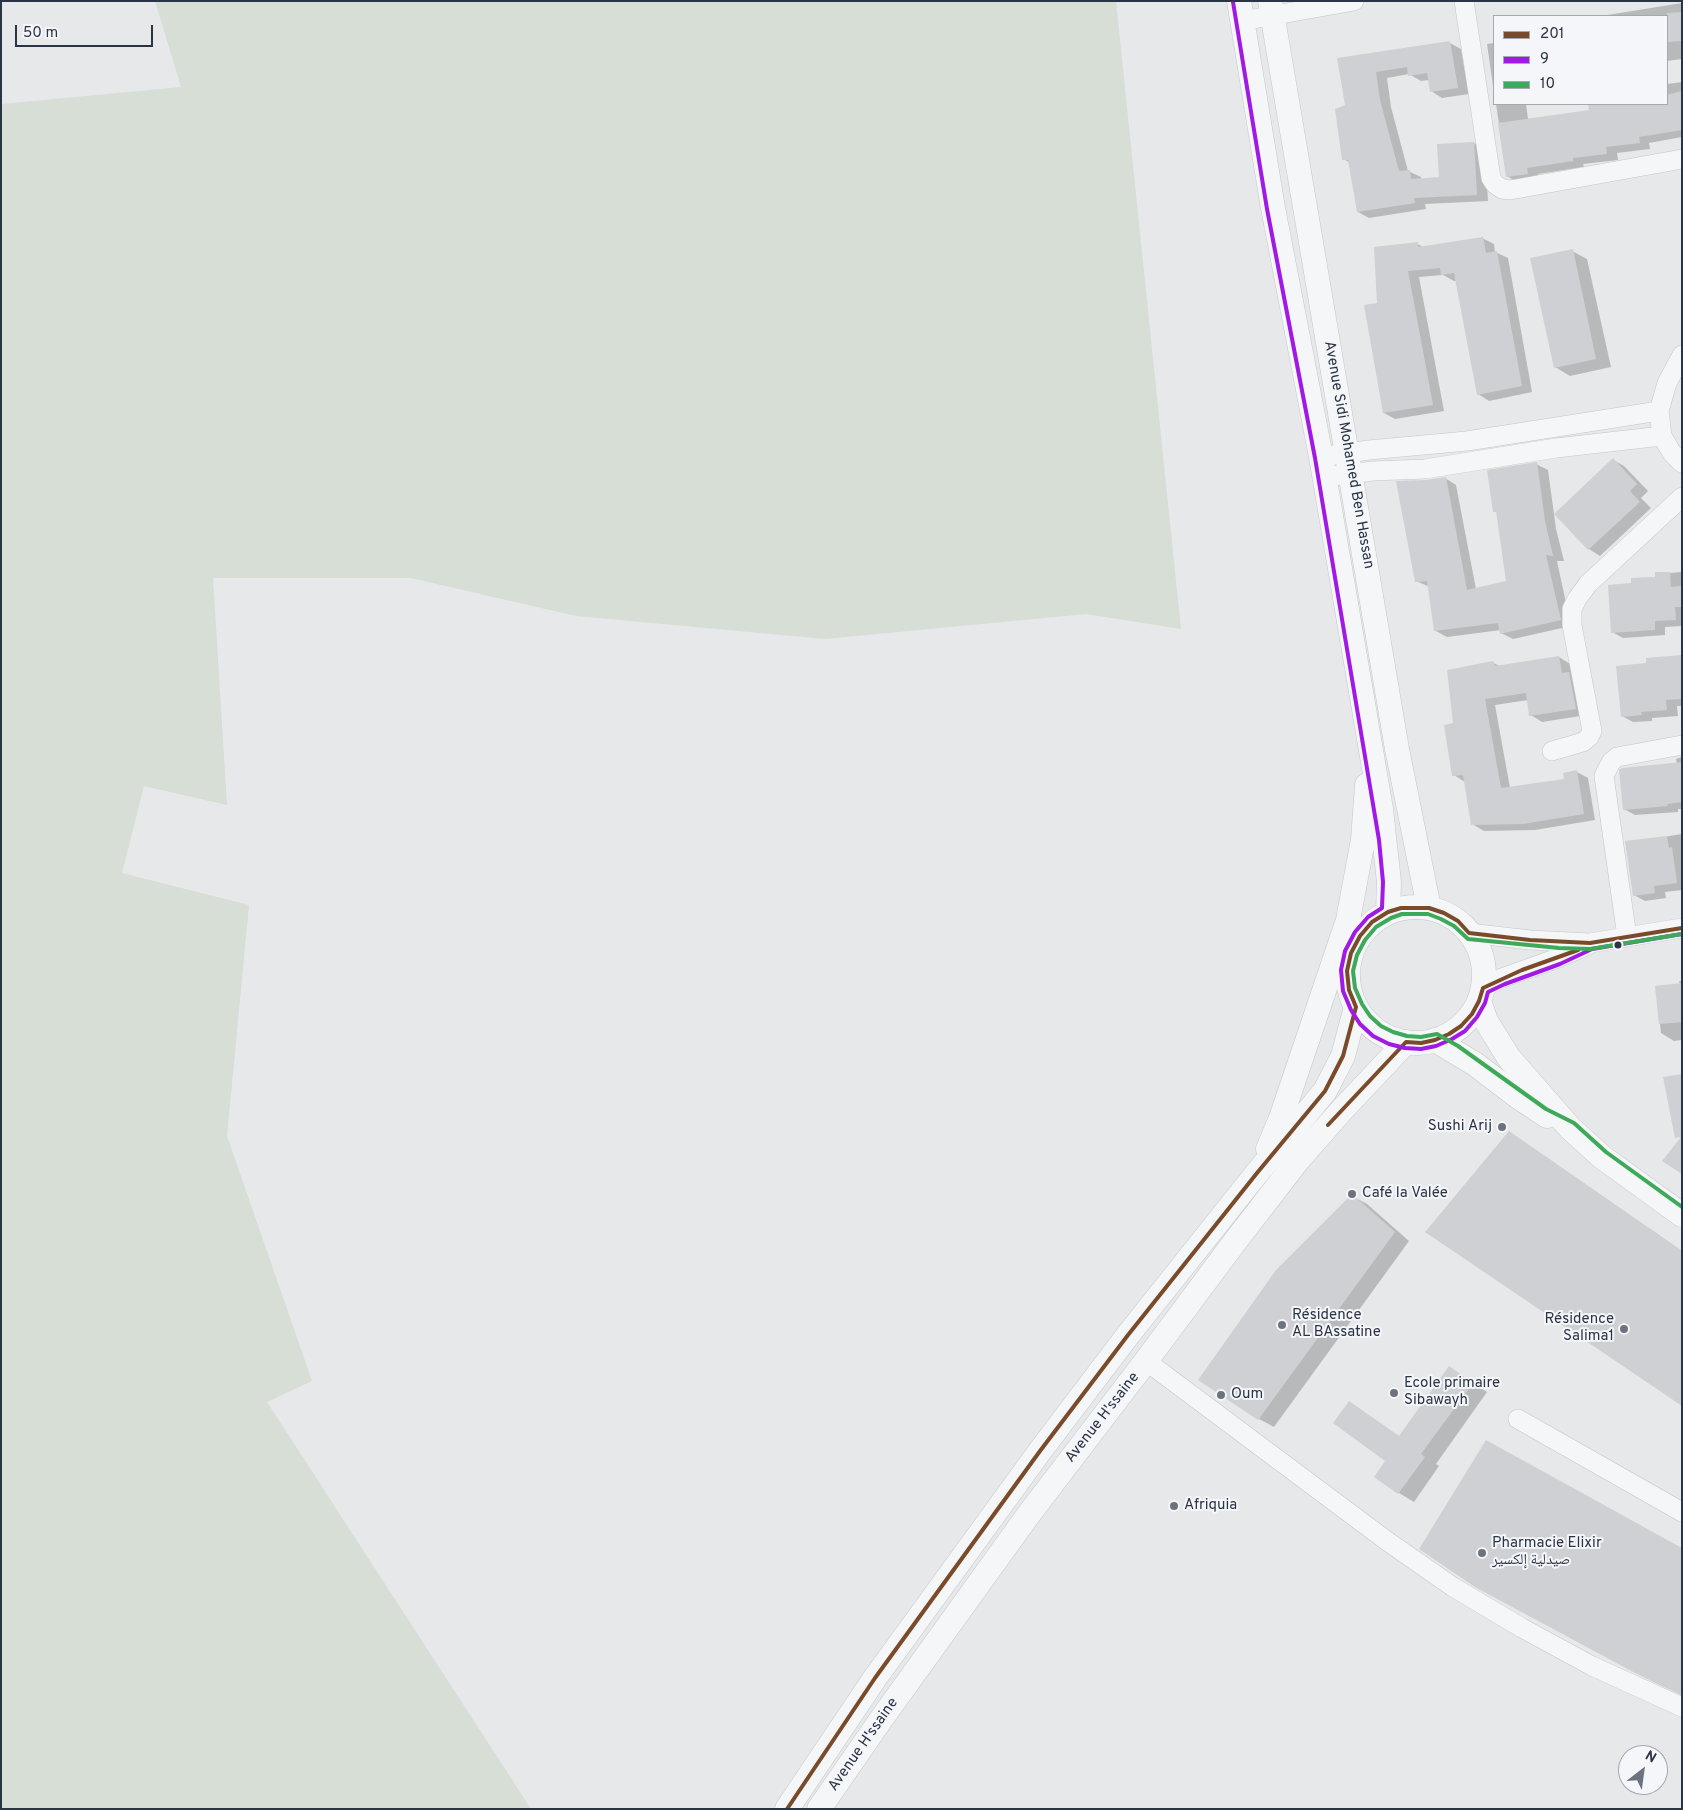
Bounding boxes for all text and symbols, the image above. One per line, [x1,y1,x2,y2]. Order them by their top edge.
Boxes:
scale bar [18,15,155,47]
legend [1493,15,1668,105]
text: 50 m [23,24,58,43]
text: 201 [1540,25,1564,44]
text: 9 [1540,50,1549,69]
text: 10 [1540,75,1555,94]
street label: Avenue Sidi Mohamed Ben Hassan [1319,340,1377,570]
unlabelled marker [1613,940,1623,950]
place label: Sushi Arij [1428,1118,1492,1136]
marker: Sushi Arij [1496,1121,1508,1133]
place label: Café la Valée [1362,1185,1448,1203]
marker: Café la Valée [1346,1188,1358,1200]
place label: Résidence AL BAssatine [1292,1307,1381,1342]
place label: Résidence Salima1 [1544,1311,1614,1346]
marker: Résidence AL BAssatine [1276,1319,1288,1331]
marker: Résidence Salima1 [1618,1323,1630,1335]
street label: Avenue H'ssaine [1062,1369,1144,1467]
place label: Ecole primaire Sibawayh [1404,1375,1500,1410]
place label: Oum [1231,1386,1263,1404]
marker: Ecole primaire Sibawayh [1388,1387,1400,1399]
marker: Oum [1215,1389,1227,1401]
place label: Afriquia [1184,1497,1237,1515]
marker: Afriquia [1168,1500,1180,1512]
place label: Pharmacie Elixir صيدلية إلكسير [1492,1535,1602,1570]
marker: Pharmacie Elixir صيدلية إلكسير [1476,1547,1488,1559]
street label: Avenue H'ssaine [825,1695,903,1795]
north arrow [1618,1745,1668,1795]
text: N [1642,1748,1659,1767]

